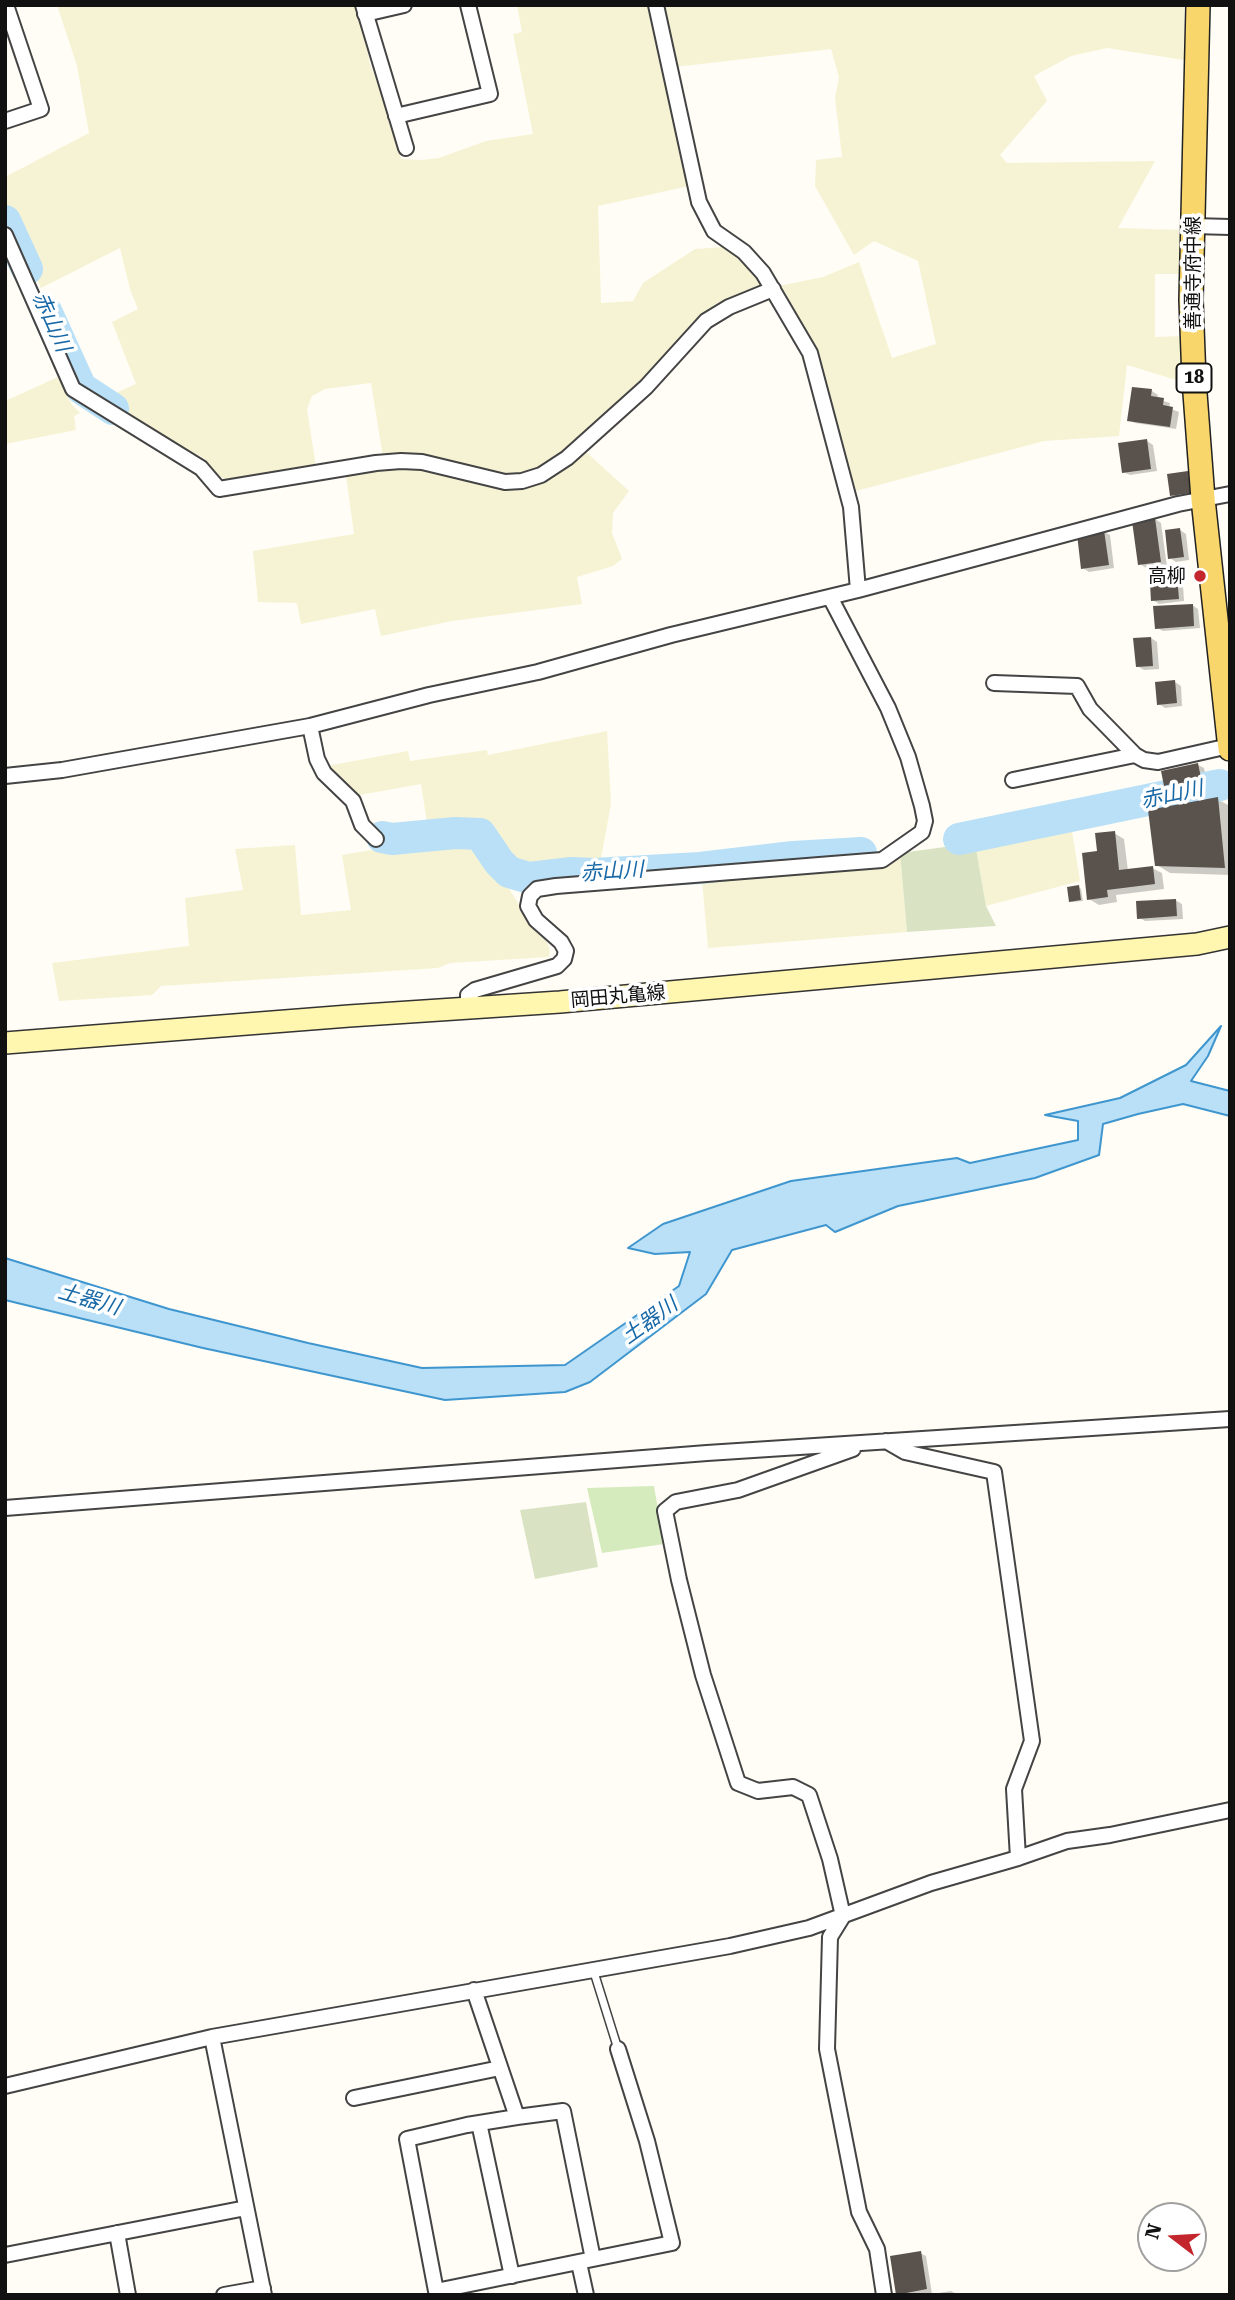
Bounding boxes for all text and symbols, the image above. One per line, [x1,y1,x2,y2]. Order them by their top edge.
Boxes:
street label: 善通寺府中線 [1182,216,1204,330]
water label: 赤山川 [27,288,75,356]
road number: 18 [1176,364,1212,392]
place label: 高柳 [1148,565,1186,587]
marker: 高柳 [1192,568,1208,584]
water label: 赤山川 [1139,776,1205,814]
water label: 赤山川 [580,857,644,887]
street label: 岡田丸亀線 [570,982,666,1012]
water label: 土器川 [55,1279,123,1321]
water label: 土器川 [617,1292,683,1350]
north arrow [1137,2202,1207,2272]
text: N [1140,2221,1166,2242]

